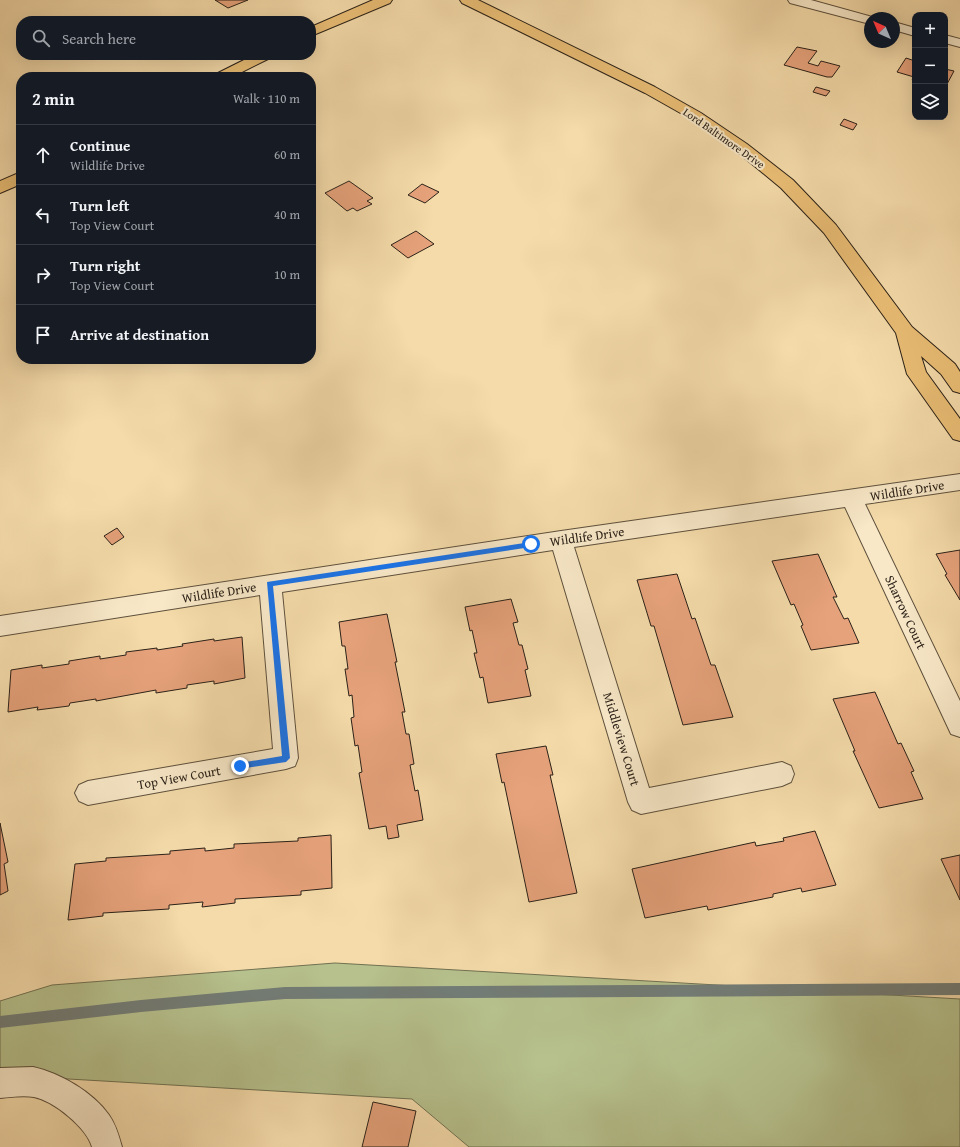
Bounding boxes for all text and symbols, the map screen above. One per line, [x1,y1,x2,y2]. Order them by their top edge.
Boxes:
north arrow [864,12,900,48]
map controls [912,12,948,120]
button: + [912,12,948,48]
search box [16,16,316,60]
icon: search [30,27,52,49]
text: Search here [62,28,136,49]
button: − [912,48,948,84]
button: layers [912,84,948,120]
text: 2 min [32,86,74,111]
text: Walk · 110 m [233,89,300,108]
street label: Lord Baltimore Drive [680,104,768,172]
text: Continue [70,135,131,156]
icon: ahead [32,144,54,166]
text: 60 m [274,145,300,164]
text: Wildlife Drive [70,156,145,175]
text: Turn left [70,195,129,216]
icon: left [32,204,54,226]
text: 40 m [274,205,300,224]
text: Top View Court [70,216,154,235]
text: Turn right [70,255,141,276]
icon: right [32,264,54,286]
text: 10 m [274,265,300,284]
text: Top View Court [70,276,154,295]
icon: arrive [32,324,54,346]
text: Arrive at destination [70,324,209,345]
street label: Wildlife Drive [869,475,946,506]
street label: Wildlife Drive [549,522,625,551]
route start [522,535,540,553]
street label: Sharrow Court [880,572,931,653]
street label: Wildlife Drive [181,577,258,608]
street label: Middleview Court [598,690,645,789]
route end [231,757,249,775]
street label: Top View Court [136,761,223,794]

